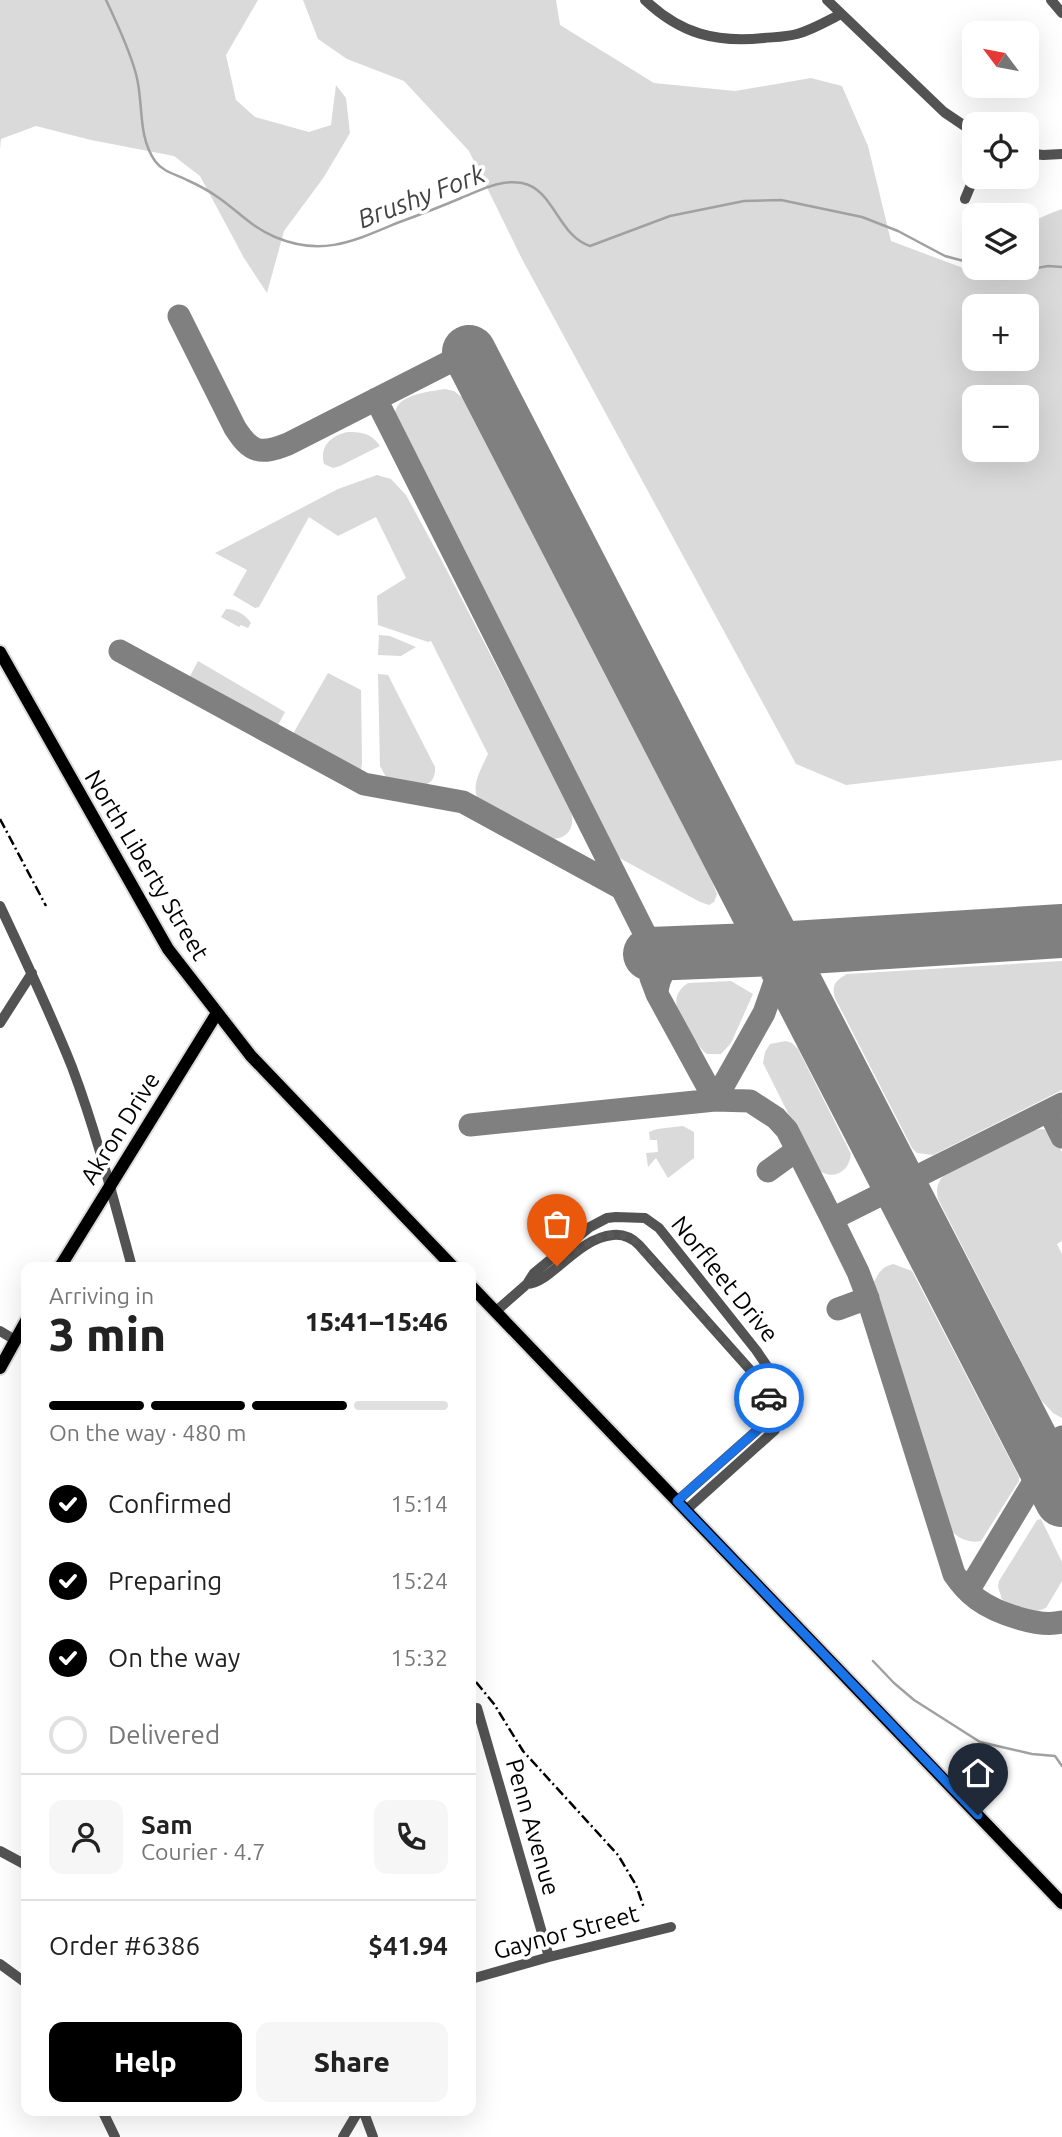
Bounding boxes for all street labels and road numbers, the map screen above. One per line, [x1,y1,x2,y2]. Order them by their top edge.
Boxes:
street label: North Liberty Street [80,765,215,965]
street label: Akron Drive [75,1067,165,1189]
street label: Norfleet Drive [666,1211,784,1347]
street label: Penn Avenue [501,1756,565,1898]
street label: Gaynor Street [490,1900,642,1964]

